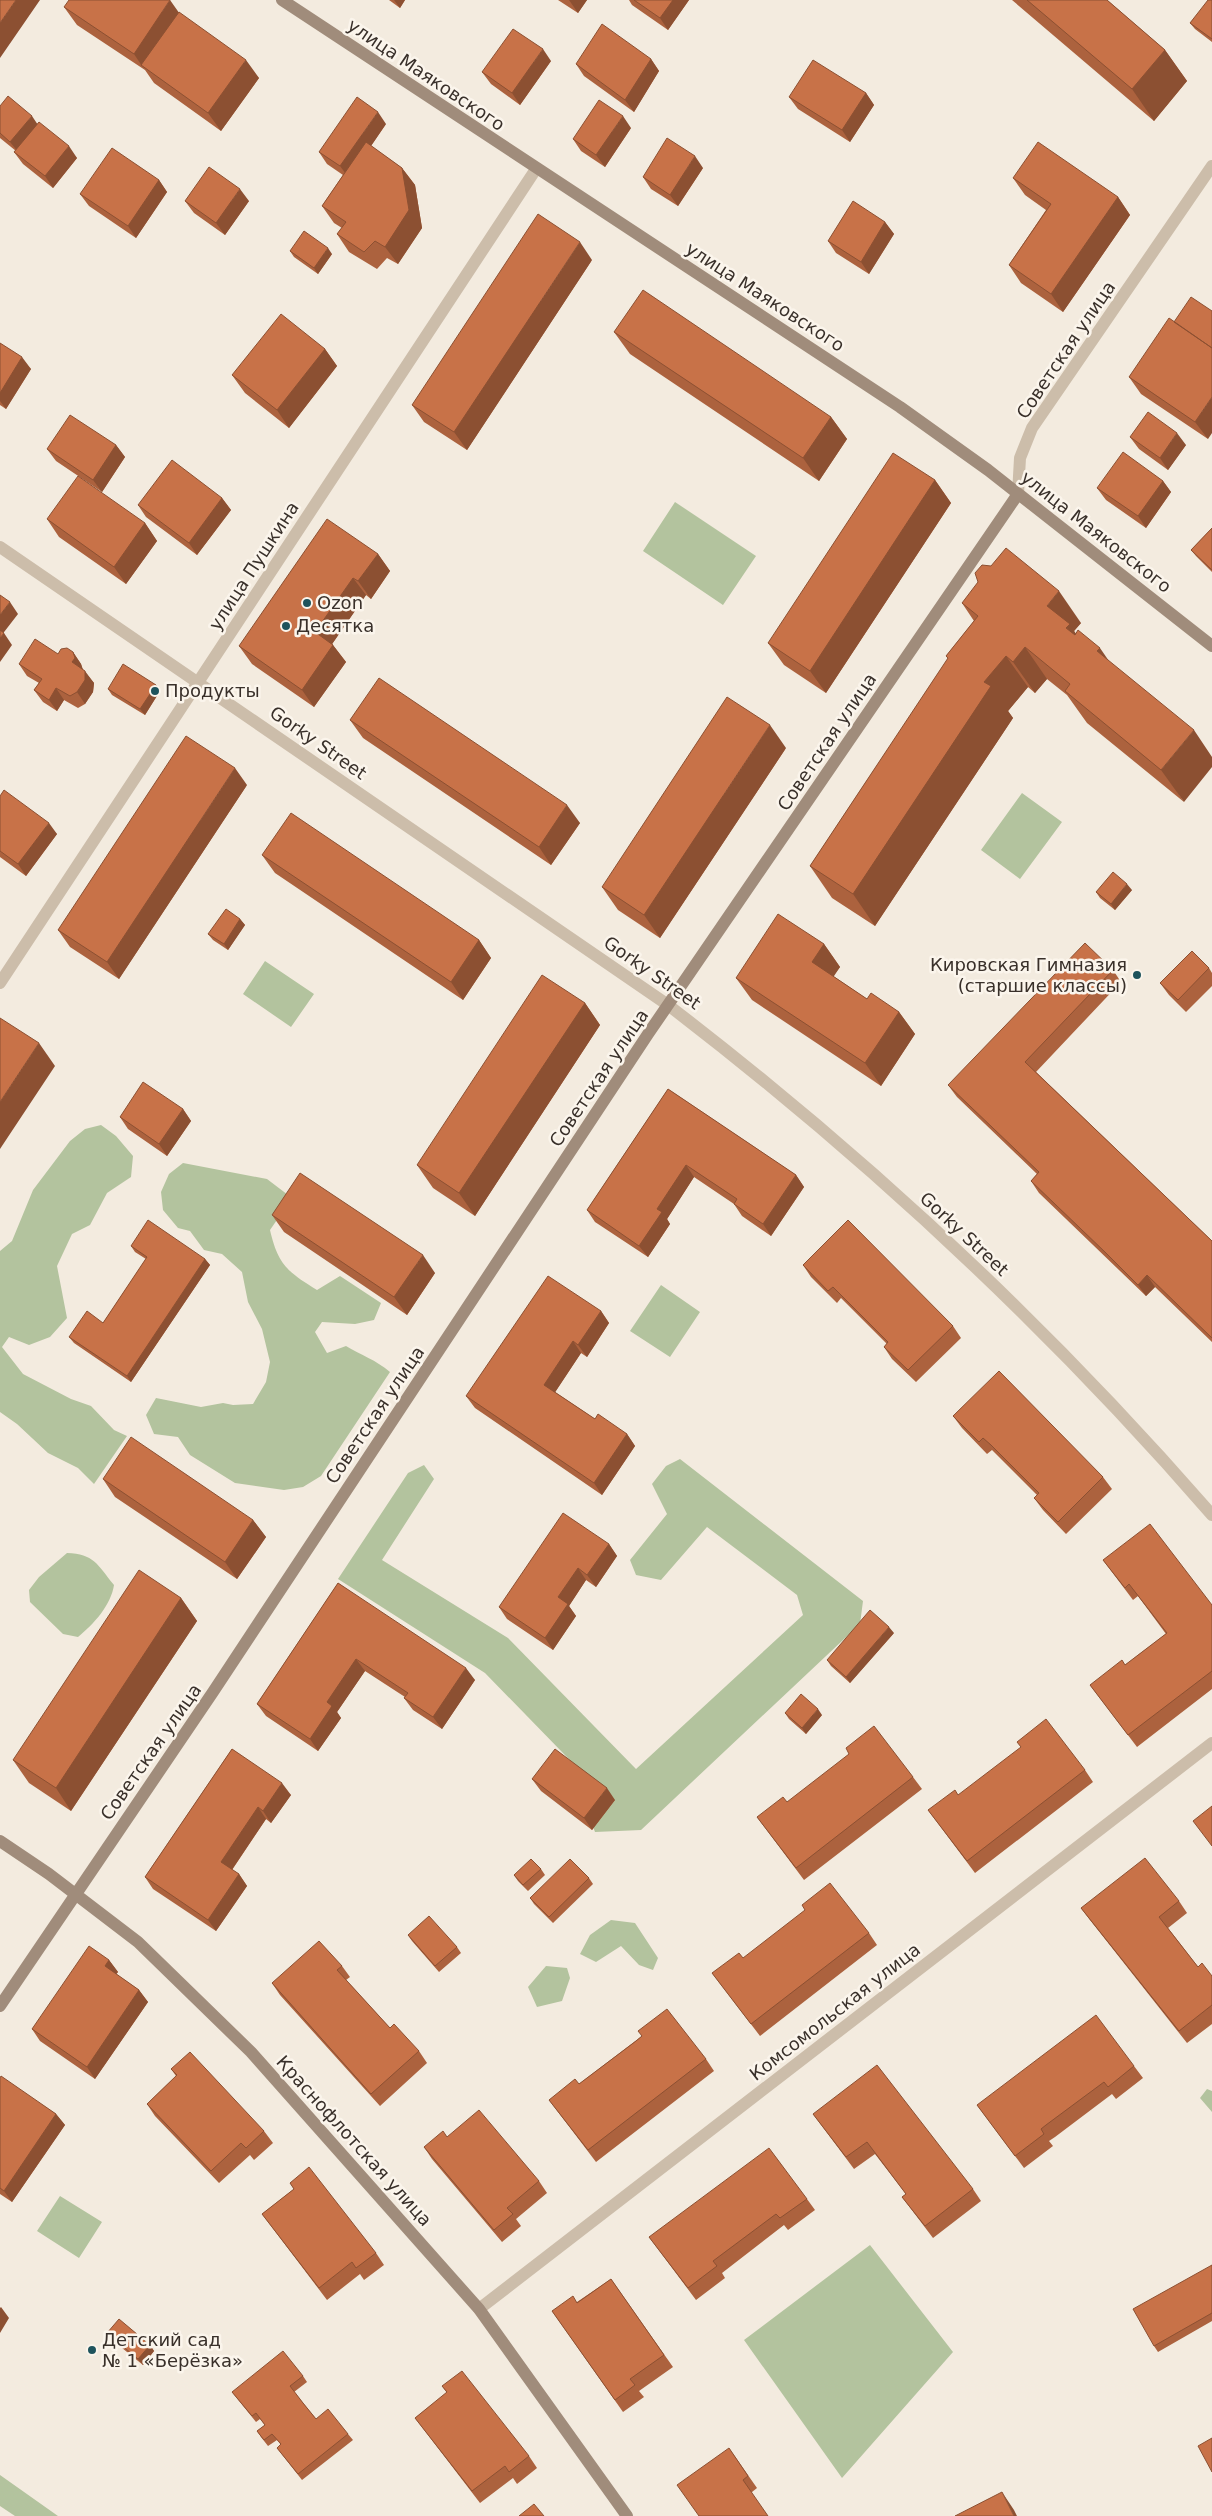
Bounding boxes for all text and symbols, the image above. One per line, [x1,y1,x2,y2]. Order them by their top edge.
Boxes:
street label: улица Маяковского [344,14,509,135]
street label: улица Маяковского [682,237,849,356]
street label: Советская улица [1012,277,1119,422]
street label: улица Маяковского [1017,466,1176,597]
street label: улица Пушкина [204,498,303,634]
place label: Ozon [317,592,363,613]
marker: Ozon [301,597,313,609]
place label: Десятка [296,615,374,636]
marker: Десятка [280,620,292,632]
street label: Советская улица [773,669,880,814]
place label: Продукты [165,680,260,701]
marker: Продукты [149,685,161,697]
street label: Gorky Street [266,702,371,784]
street label: Gorky Street [600,932,705,1014]
place label: Кировская Гимназия (старшие классы) [930,954,1127,996]
marker: Кировская Гимназия (старшие классы) [1131,969,1143,981]
street label: Советская улица [545,1005,652,1150]
street label: Gorky Street [916,1187,1013,1280]
street label: Советская улица [321,1342,428,1487]
street label: Советская улица [96,1680,205,1824]
street label: Комсомольская улица [745,1939,924,2085]
street label: Краснофлотская улица [272,2051,436,2230]
place label: Детский сад № 1 «Берёзка» [102,2329,243,2371]
marker: Детский сад № 1 «Берёзка» [86,2344,98,2356]

